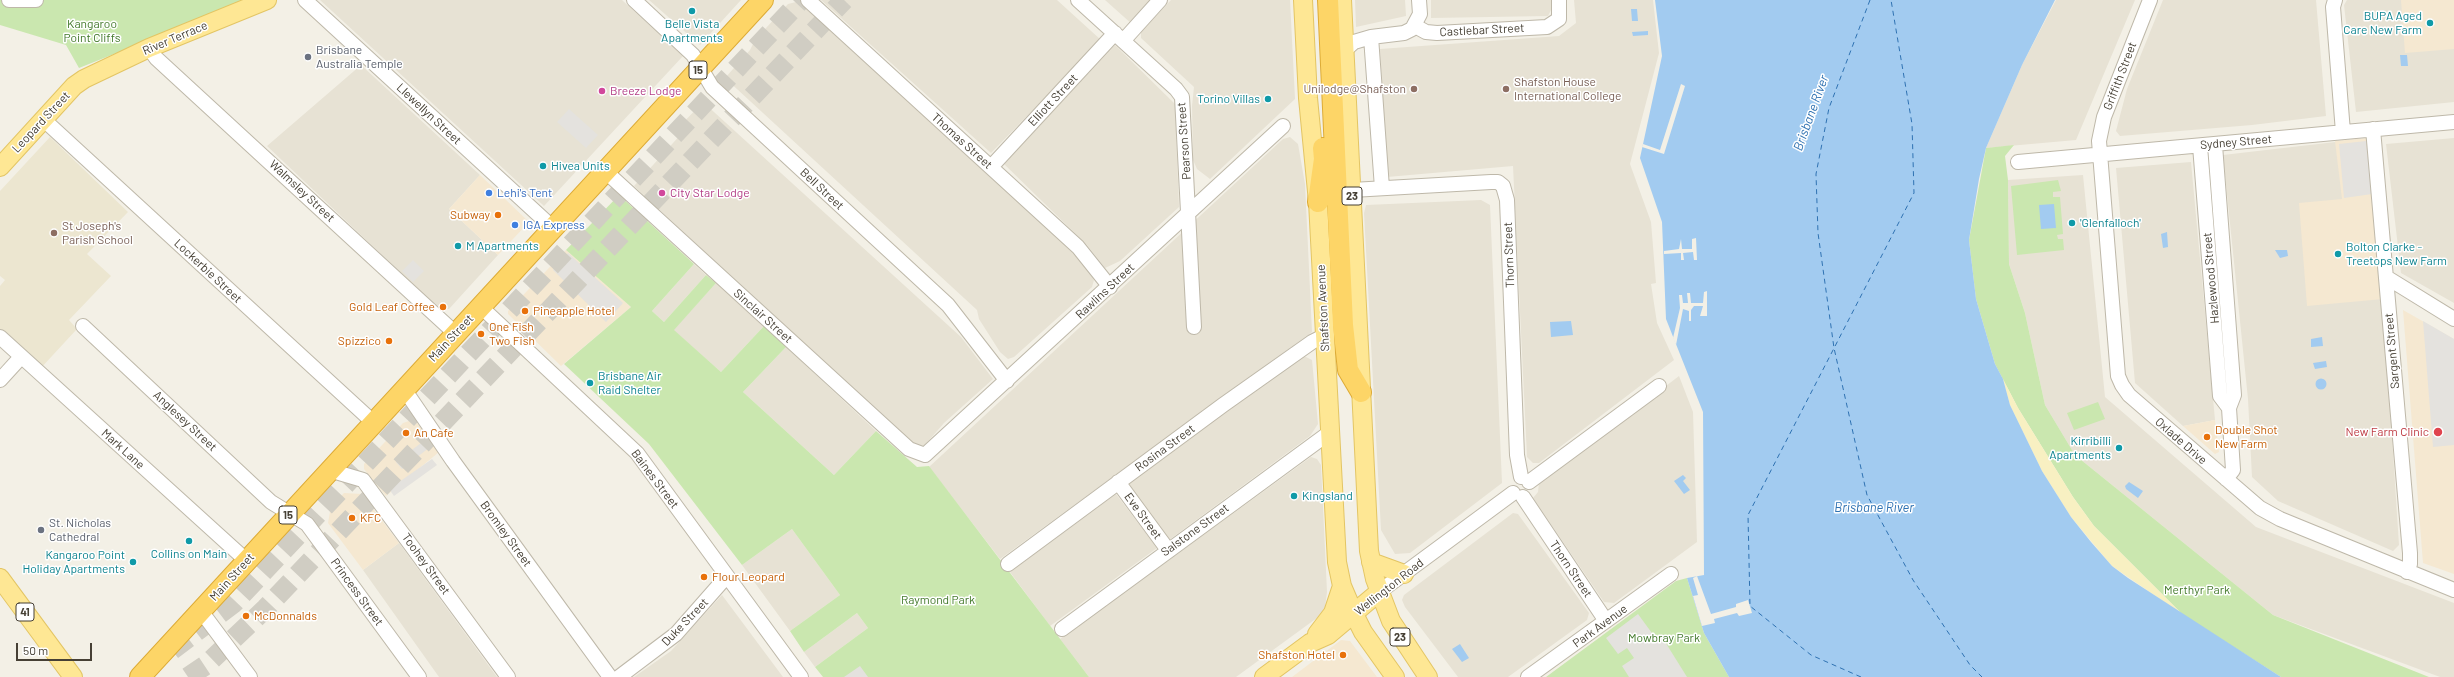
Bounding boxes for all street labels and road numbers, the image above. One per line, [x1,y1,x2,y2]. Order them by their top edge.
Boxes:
street label: River Terrace [140,18,210,58]
street label: Castlebar Street [1439,21,1525,39]
street label: Griffith Street [2100,40,2140,112]
road number: 15 [689,61,707,79]
street label: Elliott Street [1025,71,1081,129]
street label: Llewellyn Street [394,80,464,148]
street label: Leopard Street [9,88,73,156]
street label: Pearson Street [1174,102,1194,180]
street label: Thomas Street [929,110,995,172]
street label: Sydney Street [2199,132,2273,152]
street label: Walmsley Street [266,157,338,225]
street label: Bell Street [797,165,847,213]
road number: 23 [1342,187,1362,205]
street label: Thorn Street [1501,222,1517,288]
street label: Hazlewood Street [2200,232,2222,324]
street label: Lockerbie Street [171,236,245,306]
street label: Rawlins Street [1073,260,1137,322]
street label: Shafston Avenue [1314,264,1332,352]
street label: Sinclair Street [731,286,795,346]
street label: Main Street [425,311,477,365]
street label: Sargent Street [2382,312,2402,390]
street label: Anglesey Street [150,388,220,454]
street label: Oxlade Drive [2152,415,2210,467]
street label: Rosina Street [1132,421,1198,475]
street label: Mark Lane [98,426,148,472]
street label: Baines Street [628,447,682,511]
street label: Eve Street [1121,490,1165,542]
street label: Bromley Street [477,498,535,570]
street label: Salstone Street [1158,501,1232,559]
road number: 15 [279,506,297,524]
street label: Toohey Street [399,530,453,598]
street label: Thorn Street [1547,538,1595,600]
street label: Main Street [207,550,257,604]
street label: Princess Street [328,555,386,629]
street label: Wellington Road [1351,555,1427,619]
street label: Duke Street [659,595,711,649]
street label: Park Avenue [1570,601,1630,651]
road number: 41 [16,603,34,621]
road number: 23 [1390,628,1410,646]

